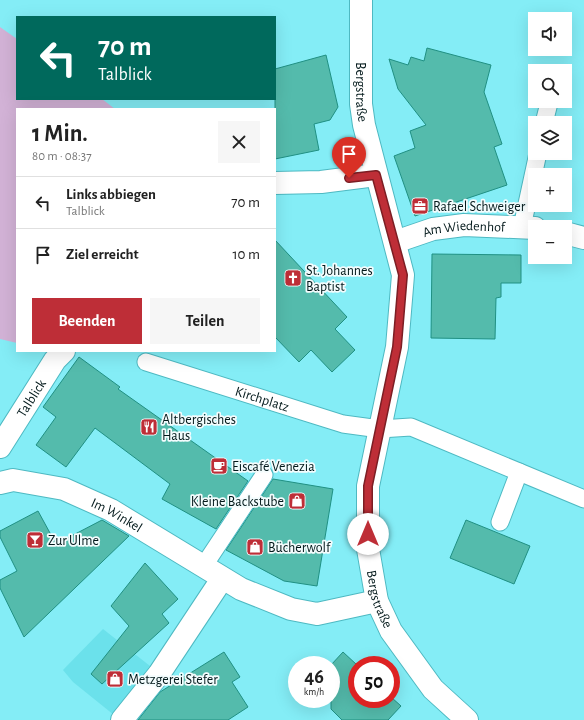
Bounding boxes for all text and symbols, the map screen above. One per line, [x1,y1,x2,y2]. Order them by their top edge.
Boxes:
map controls [528,12,572,264]
button: sound [528,12,572,56]
icon: left [32,32,84,84]
text: 70 m [98,33,152,61]
street label: Bergstraße [353,62,369,123]
button: search [528,64,572,108]
text: Talblick [98,66,152,84]
button: layers [528,116,572,160]
button: close [218,121,260,163]
text: 1 Min. [32,122,88,146]
pin [332,137,366,178]
icon: arrive [338,143,360,165]
text: 80 m · 08:37 [32,150,92,163]
button: + [528,168,572,212]
text: Links abbiegen [66,187,156,202]
icon: left [32,192,54,214]
text: 70 m [231,195,260,210]
office icon: Rafael Schweiger [410,196,430,216]
place label: Rafael Schweiger [433,200,526,214]
text: Talblick [66,205,105,218]
street label: Am Wiedenhof [421,219,506,240]
button: − [528,220,572,264]
icon: arrive [32,244,54,266]
text: Ziel erreicht [66,247,139,262]
text: 10 m [232,247,260,262]
place label: St. Johannes Baptist [306,264,373,294]
church icon: St. Johannes Baptist [283,268,303,288]
button: Beenden [32,298,142,344]
button: Teilen [150,298,260,344]
street label: Talblick [15,377,49,420]
street label: Kirchplatz [233,385,291,415]
place label: Altbergisches Haus [162,413,236,443]
restaurant icon: Altbergisches Haus [139,417,159,437]
cafe icon: Eiscafé Venezia [209,456,229,476]
place label: Eiscafé Venezia [232,460,315,474]
shop icon: Kleine Backstube [287,491,307,511]
place label: Kleine Backstube [191,495,284,509]
street label: Im Winkel [89,496,145,535]
position arrow [347,513,389,555]
bar icon: Zur Ulme [25,530,45,550]
place label: Zur Ulme [48,534,99,548]
shop icon: Bücherwolf [245,537,265,557]
place label: Bücherwolf [268,541,331,555]
street label: Bergstraße [364,569,395,630]
speed limit sign: 50 [348,656,400,708]
text: 46 [304,667,324,687]
shop icon: Metzgerei Stefer [105,669,125,689]
place label: Metzgerei Stefer [128,673,218,687]
text: km/h [304,687,324,697]

